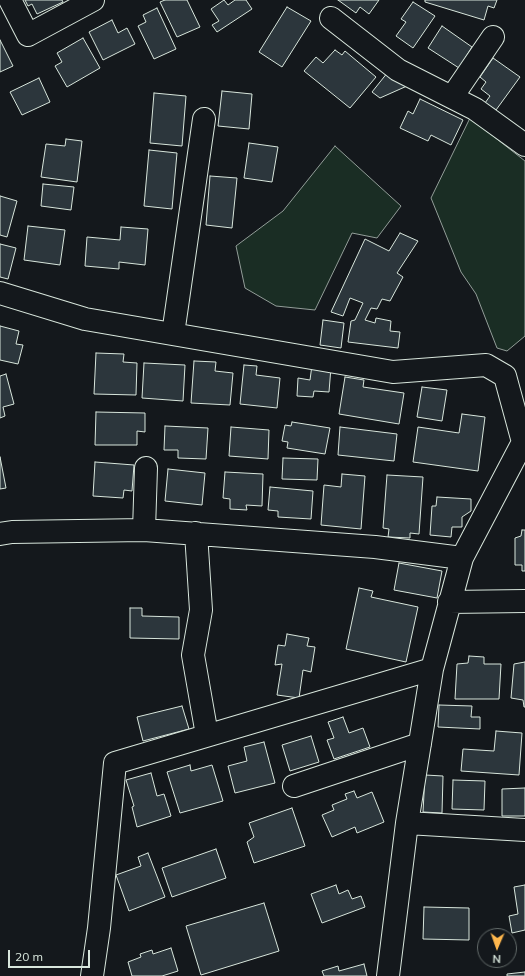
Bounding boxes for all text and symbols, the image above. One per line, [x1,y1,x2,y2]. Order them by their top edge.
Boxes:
north arrow [477,928,517,968]
scale bar [10,942,92,968]
text: 20 m [15,949,43,964]
text: N [492,952,501,966]

